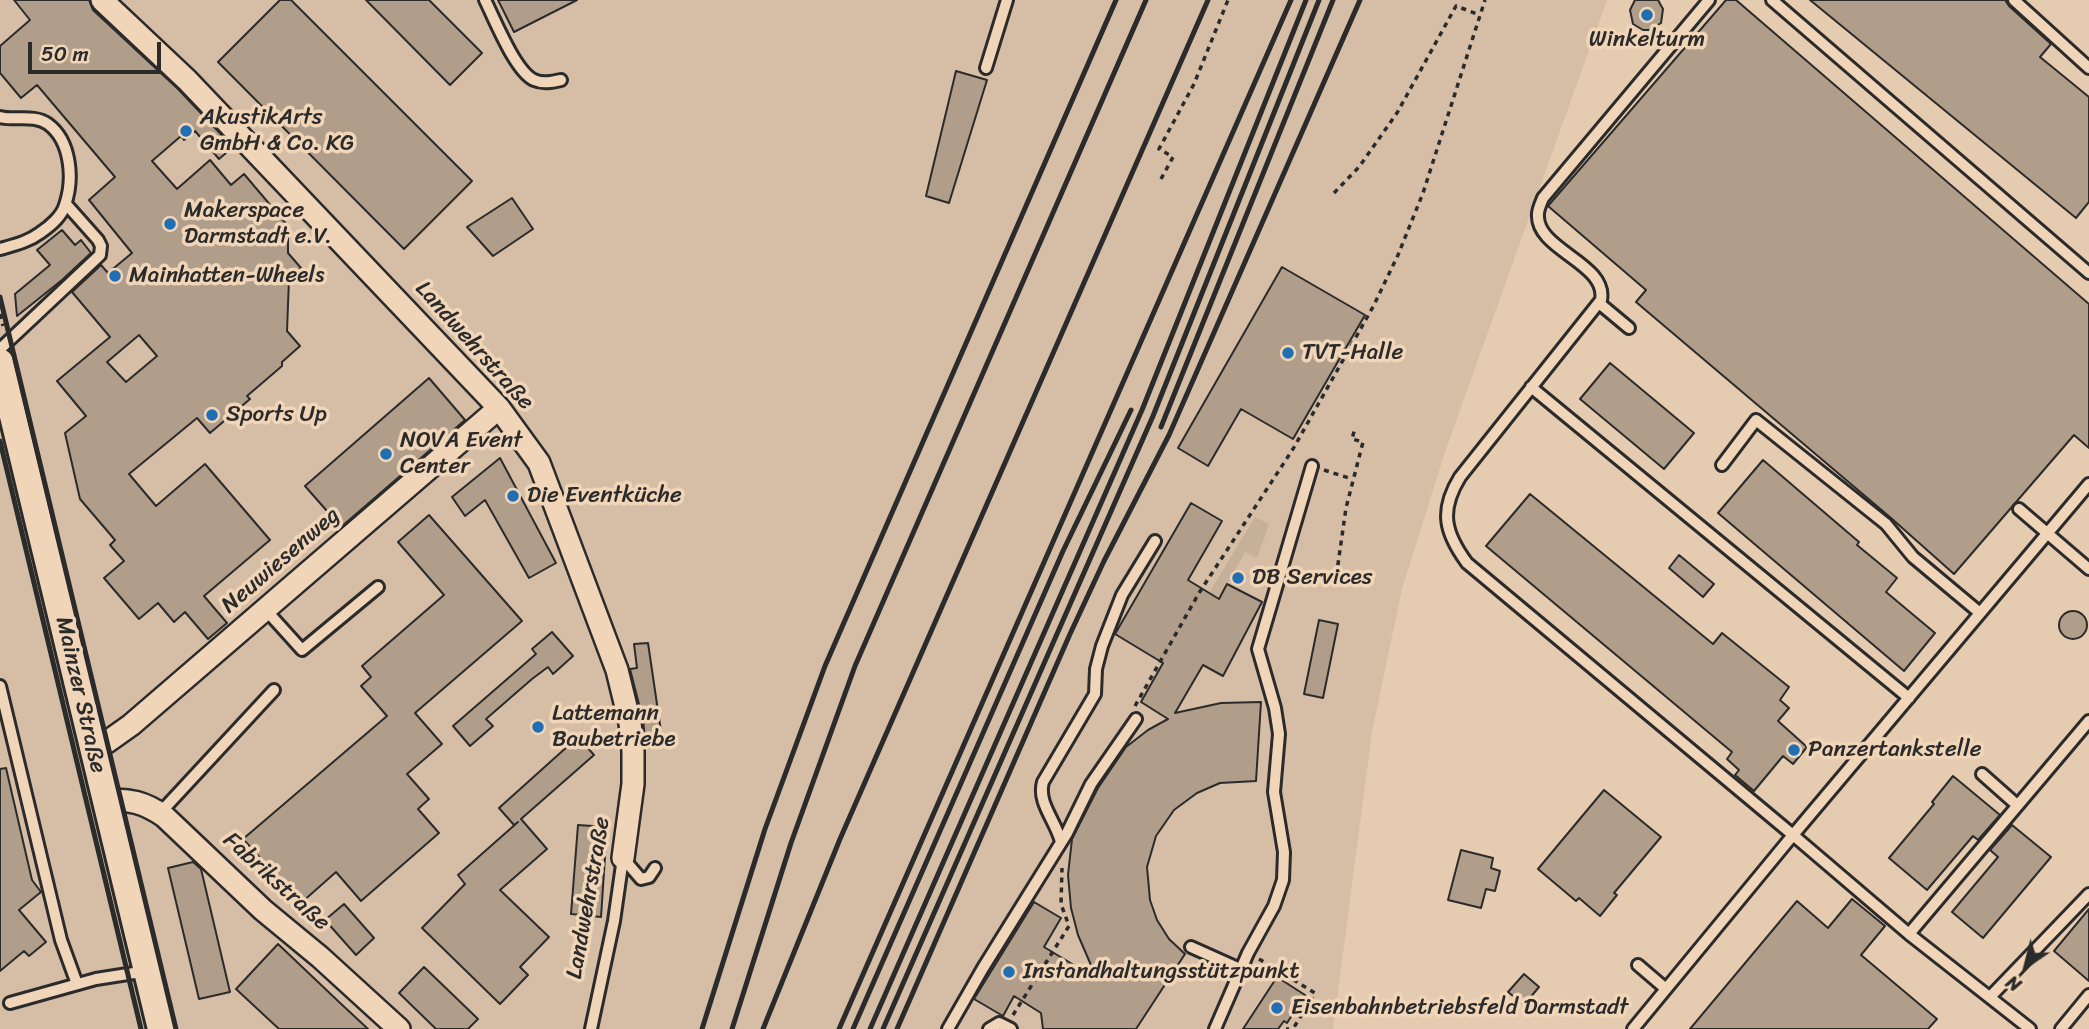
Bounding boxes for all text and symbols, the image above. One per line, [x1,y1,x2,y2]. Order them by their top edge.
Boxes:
marker: Winkelturm [1639,7,1655,23]
place label: Winkelturm [1589,26,1705,54]
scale bar [32,28,164,72]
text: 50 m [41,35,89,73]
place label: AkustikArts GmbH & Co. KG [200,104,354,158]
marker: AkustikArts GmbH & Co. KG [178,123,194,139]
place label: Makerspace Darmstadt e.V. [184,197,332,251]
marker: Makerspace Darmstadt e.V. [162,216,178,232]
place label: Mainhatten-Wheels [129,262,324,290]
marker: Mainhatten-Wheels [107,268,123,284]
street label: Landwehrstraße [409,276,539,416]
place label: TVT-Halle [1302,339,1403,367]
marker: TVT-Halle [1280,345,1296,361]
place label: Sports Up [226,401,327,429]
marker: Sports Up [204,407,220,423]
place label: NOVA Event Center [400,427,522,481]
marker: NOVA Event Center [378,446,394,462]
place label: Die Eventküche [527,482,682,510]
marker: Die Eventküche [505,488,521,504]
street label: Neuwiesenweg [216,502,346,620]
place label: DB Services [1252,564,1372,592]
marker: DB Services [1230,570,1246,586]
street label: Mainzer Straße [49,614,111,776]
place label: Lattemann Baubetriebe [552,700,675,754]
marker: Lattemann Baubetriebe [530,719,546,735]
place label: Panzertankstelle [1808,736,1982,764]
marker: Panzertankstelle [1786,742,1802,758]
street label: Landwehrstraße [561,815,617,981]
street label: Fabrikstraße [217,827,335,937]
north arrow [1991,931,2061,1001]
place label: Instandhaltungsstützpunkt [1023,958,1300,986]
marker: Instandhaltungsstützpunkt [1001,964,1017,980]
text: N [1999,966,2029,1001]
place label: Eisenbahnbetriebsfeld Darmstadt [1291,994,1628,1022]
marker: Eisenbahnbetriebsfeld Darmstadt [1269,1000,1285,1016]

